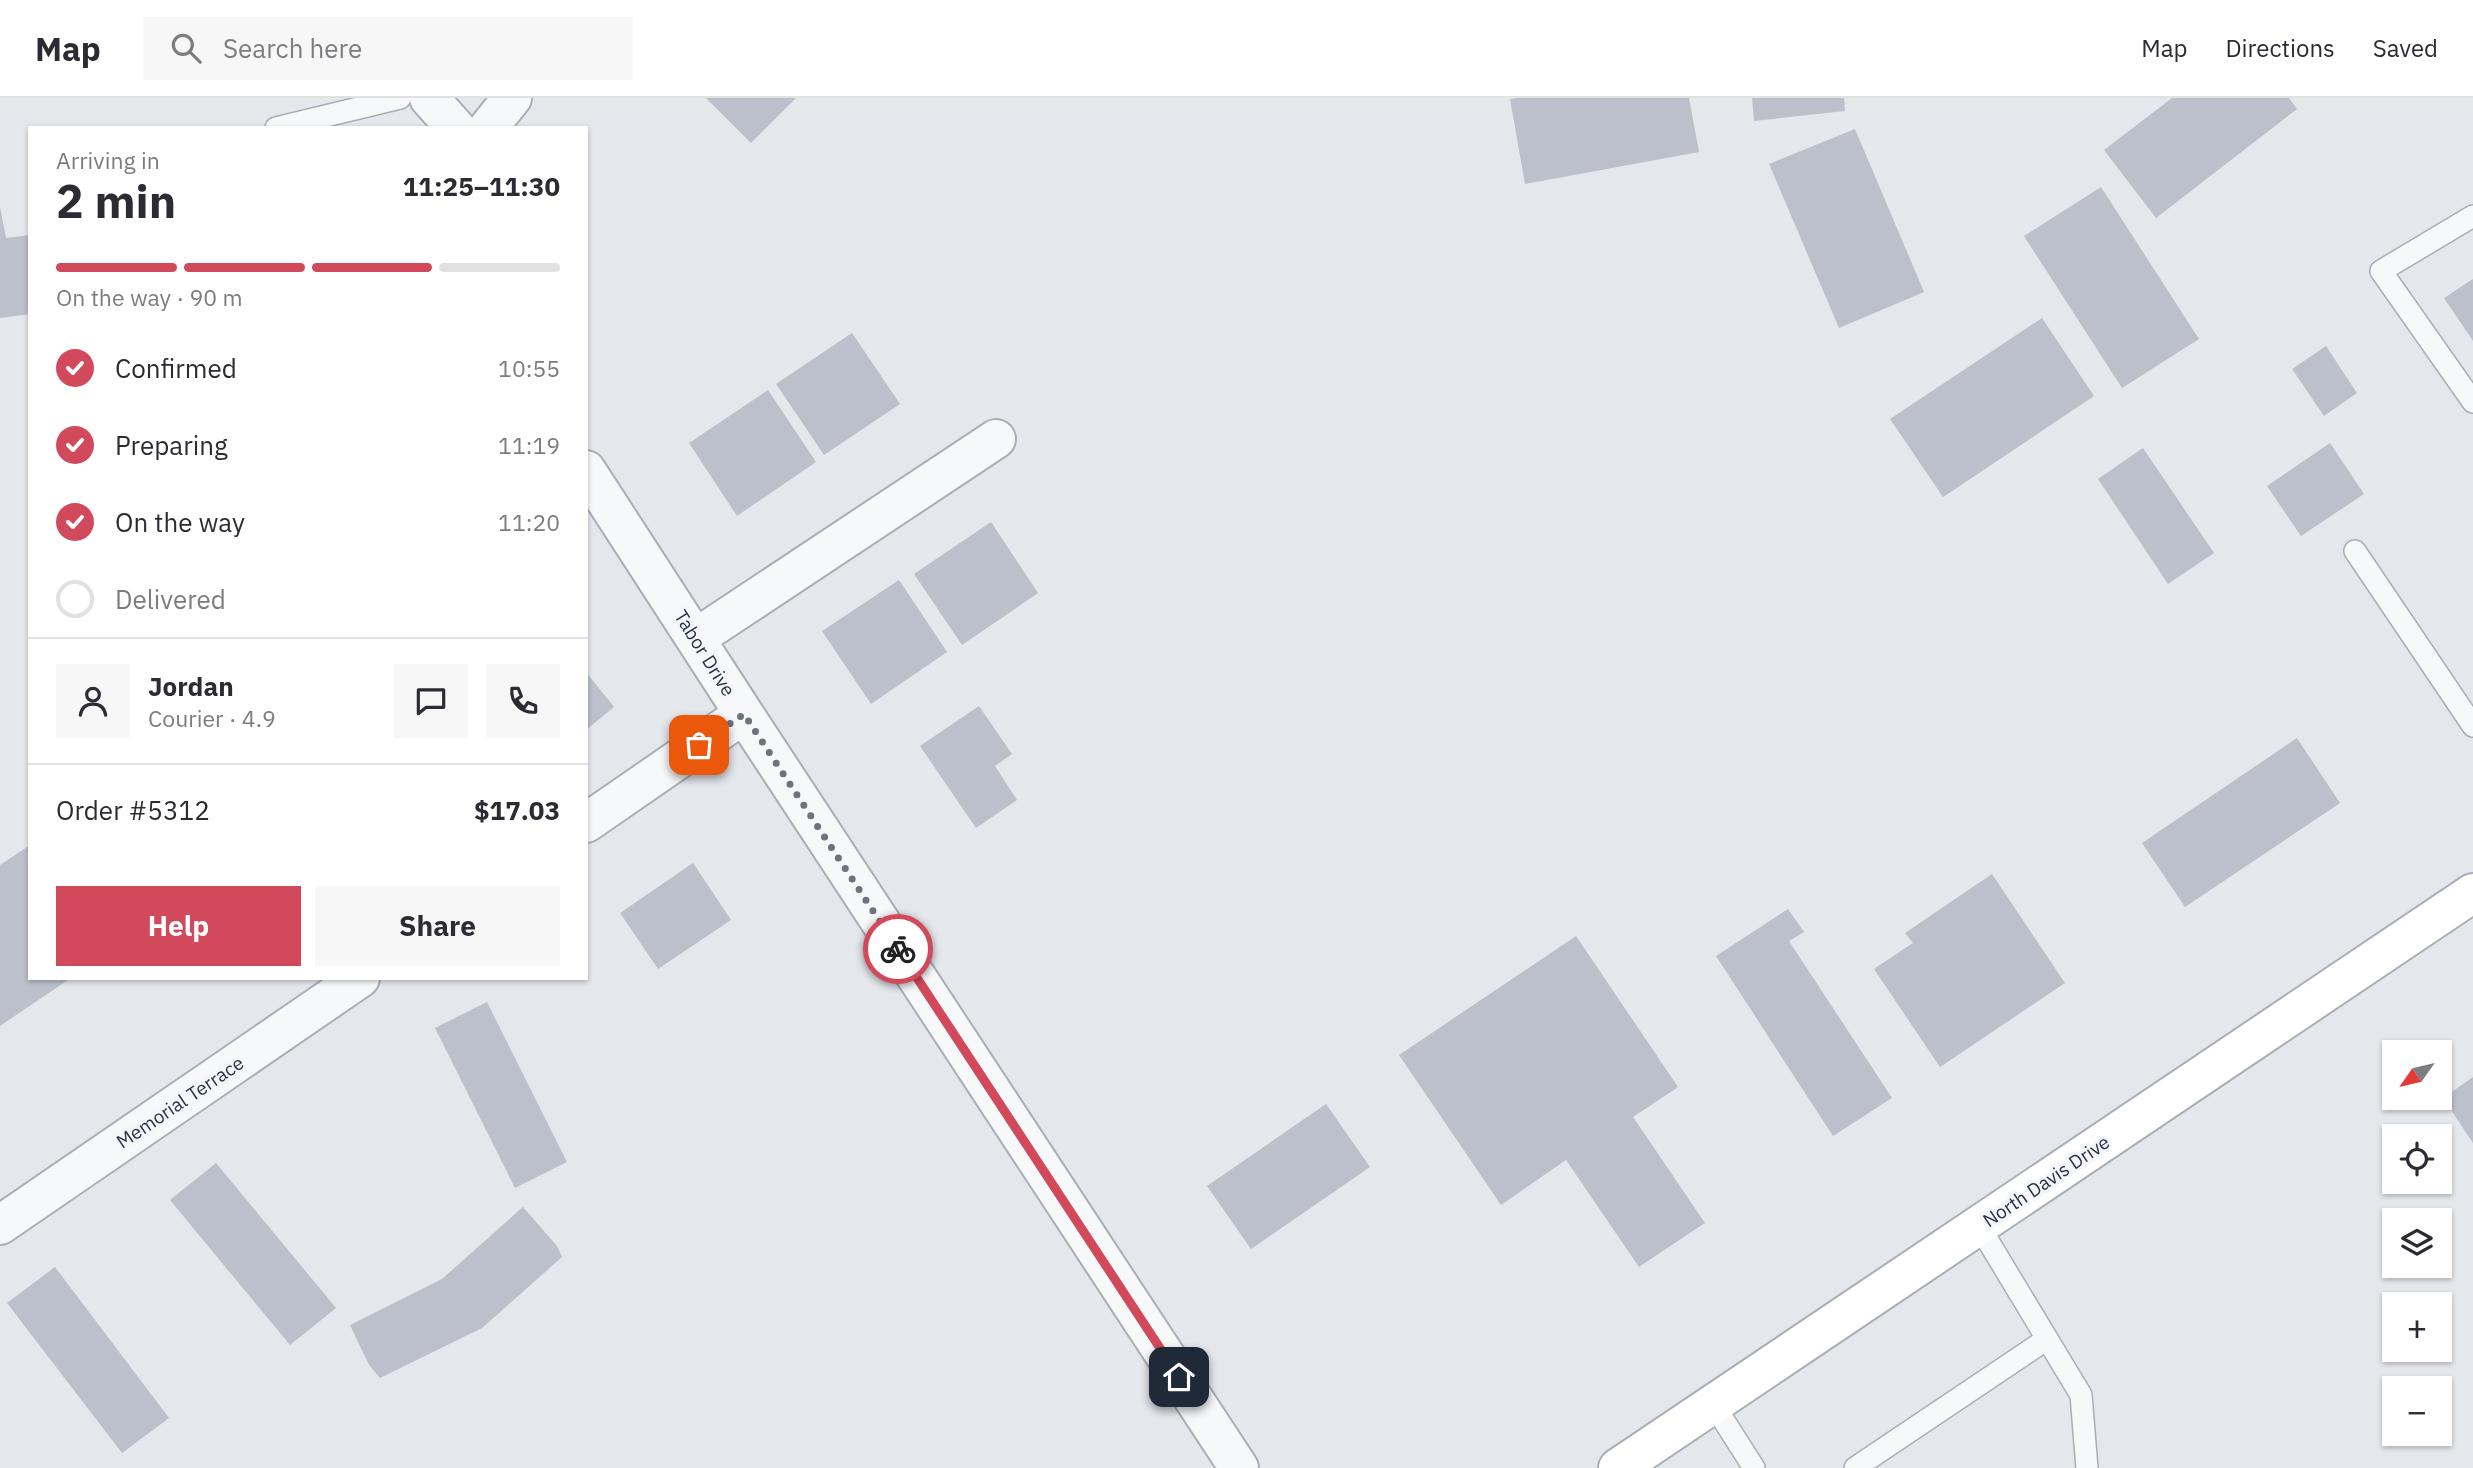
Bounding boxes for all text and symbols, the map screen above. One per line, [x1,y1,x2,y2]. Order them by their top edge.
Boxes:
search box [143,17,633,80]
text: Map [35,27,101,70]
icon: search [167,29,205,67]
text: Search here [223,31,362,65]
text: Map [2141,32,2187,64]
text: Directions [2225,32,2335,64]
text: Saved [2373,32,2438,64]
text: Arriving in [56,145,160,175]
text: 11:25–11:30 [403,169,560,203]
text: 2 min [56,171,176,231]
text: On the way · 90 m [56,282,243,312]
icon: check [56,349,94,387]
text: Confirmed [115,351,237,385]
text: 10:55 [498,353,560,383]
icon: check [56,426,94,464]
text: Preparing [115,428,228,462]
text: 11:19 [498,430,560,460]
icon: check [56,503,94,541]
text: On the way [115,505,245,539]
text: 11:20 [498,507,560,537]
text: Delivered [115,582,226,616]
street label: Tabor Drive [669,606,741,700]
button: person [56,664,130,738]
button: chat [394,664,468,738]
button: phone [486,664,560,738]
text: Jordan [148,669,234,703]
text: Courier · 4.9 [148,703,276,733]
pin [669,715,729,775]
icon: bag [680,726,718,764]
text: Order #5312 [56,793,210,827]
text: $17.03 [474,793,560,827]
button: Help [56,886,301,966]
button: Share [315,886,560,966]
courier [863,914,933,984]
icon: bike [879,930,917,968]
north arrow [2382,1040,2452,1110]
map controls [2382,1040,2452,1446]
street label: Memorial Terrace [112,1051,248,1153]
button: locate [2382,1124,2452,1194]
street label: North Davis Drive [1978,1130,2114,1232]
button: layers [2382,1208,2452,1278]
button: + [2382,1292,2452,1362]
pin [1149,1347,1209,1407]
icon: home [1160,1358,1198,1396]
button: − [2382,1376,2452,1446]

